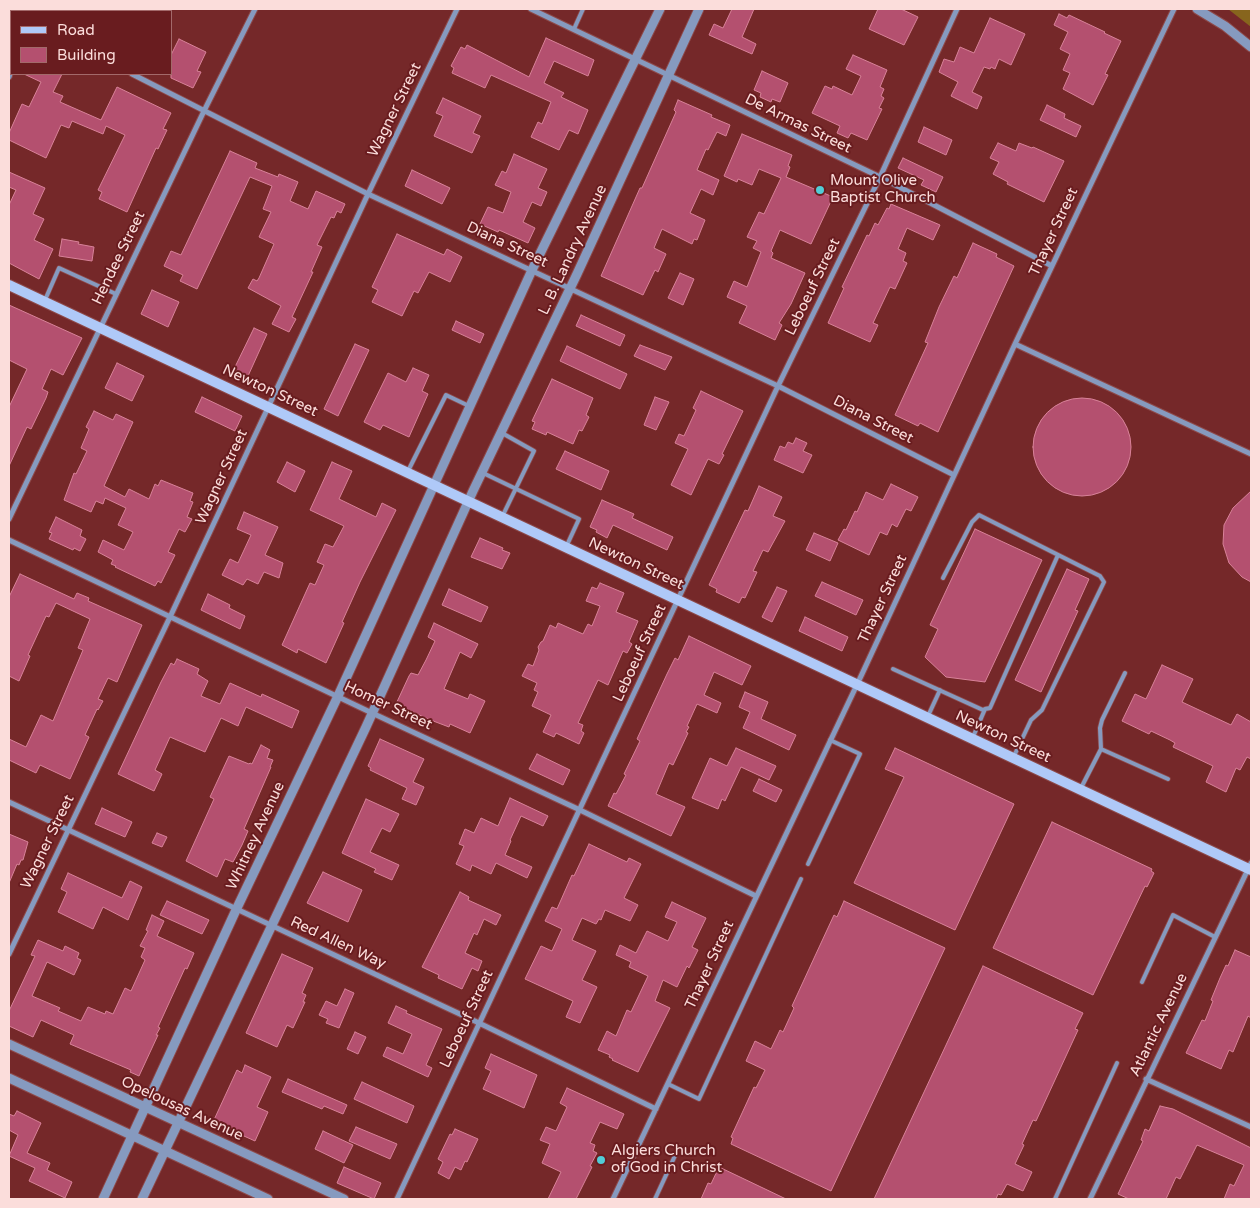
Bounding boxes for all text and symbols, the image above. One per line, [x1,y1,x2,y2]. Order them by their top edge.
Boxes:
legend [10,10,172,75]
text: Road [57,21,95,39]
text: Building [57,46,116,64]
street label: Wagner Street [364,60,426,160]
street label: De Armas Street [742,90,854,158]
place label: Mount Olive Baptist Church [830,172,936,207]
street label: L. B. Landry Avenue [535,182,611,318]
marker: Mount Olive Baptist Church [814,184,826,196]
street label: Thayer Street [1026,185,1082,279]
street label: Hendee Street [89,208,149,308]
street label: Diana Street [463,218,551,272]
street label: Leboeuf Street [782,235,844,339]
street label: Newton Street [219,361,321,421]
street label: Diana Street [830,392,916,448]
street label: Wagner Street [192,427,252,527]
street label: Newton Street [585,534,687,594]
street label: Thayer Street [855,552,911,646]
street label: Leboeuf Street [609,601,671,705]
street label: Homer Street [341,678,435,734]
street label: Newton Street [952,707,1054,767]
street label: Whitney Avenue [223,779,289,893]
street label: Wagner Street [17,792,79,892]
street label: Red Allen Way [287,913,389,973]
street label: Thayer Street [682,918,738,1012]
street label: Leboeuf Street [436,967,498,1071]
street label: Atlantic Avenue [1126,970,1192,1080]
street label: Opelousas Avenue [118,1073,246,1145]
place label: Algiers Church of God in Christ [611,1142,722,1177]
marker: Algiers Church of God in Christ [595,1154,607,1166]

